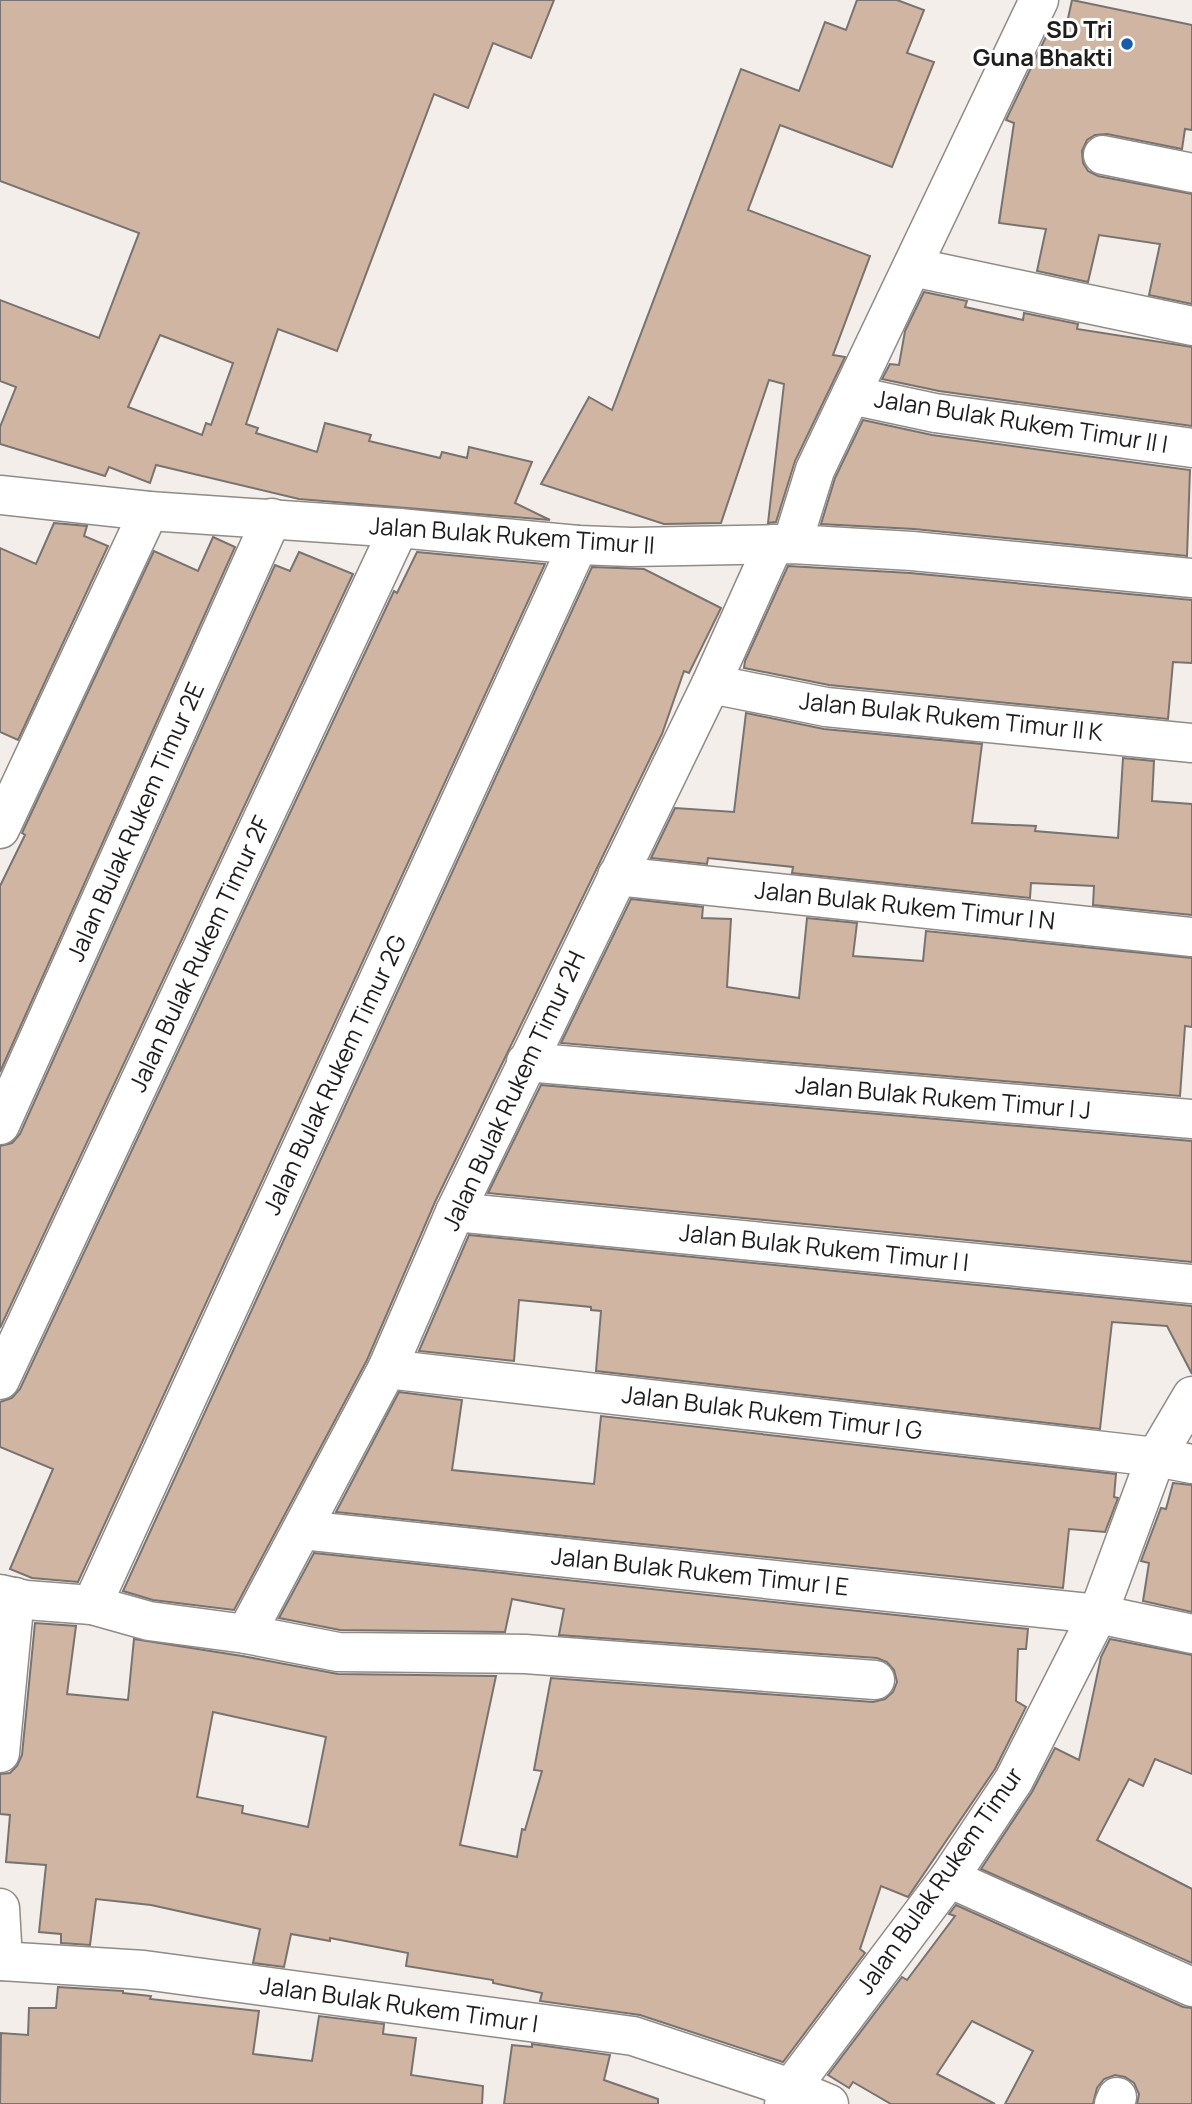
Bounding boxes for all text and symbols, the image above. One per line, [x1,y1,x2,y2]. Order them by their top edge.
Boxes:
place label: SD Tri Guna Bhakti [973,12,1113,73]
marker: SD Tri Guna Bhakti [1119,36,1135,52]
street label: Jalan Bulak Rukem Timur II I [872,381,1170,460]
street label: Jalan Bulak Rukem Timur II [368,508,656,561]
street label: Jalan Bulak Rukem Timur 2E [58,677,211,966]
street label: Jalan Bulak Rukem Timur II K [798,683,1105,748]
street label: Jalan Bulak Rukem Timur 2F [120,810,277,1097]
street label: Jalan Bulak Rukem Timur I N [753,872,1057,937]
street label: Jalan Bulak Rukem Timur 2G [254,929,413,1220]
street label: Jalan Bulak Rukem Timur 2H [433,945,592,1236]
street label: Jalan Bulak Rukem Timur I J [794,1067,1092,1126]
street label: Jalan Bulak Rukem Timur I I [678,1215,971,1278]
street label: Jalan Bulak Rukem Timur I G [620,1377,924,1446]
street label: Jalan Bulak Rukem Timur I E [550,1538,851,1603]
street label: Jalan Bulak Rukem Timur [848,1760,1030,2000]
street label: Jalan Bulak Rukem Timur I [258,1968,540,2039]

